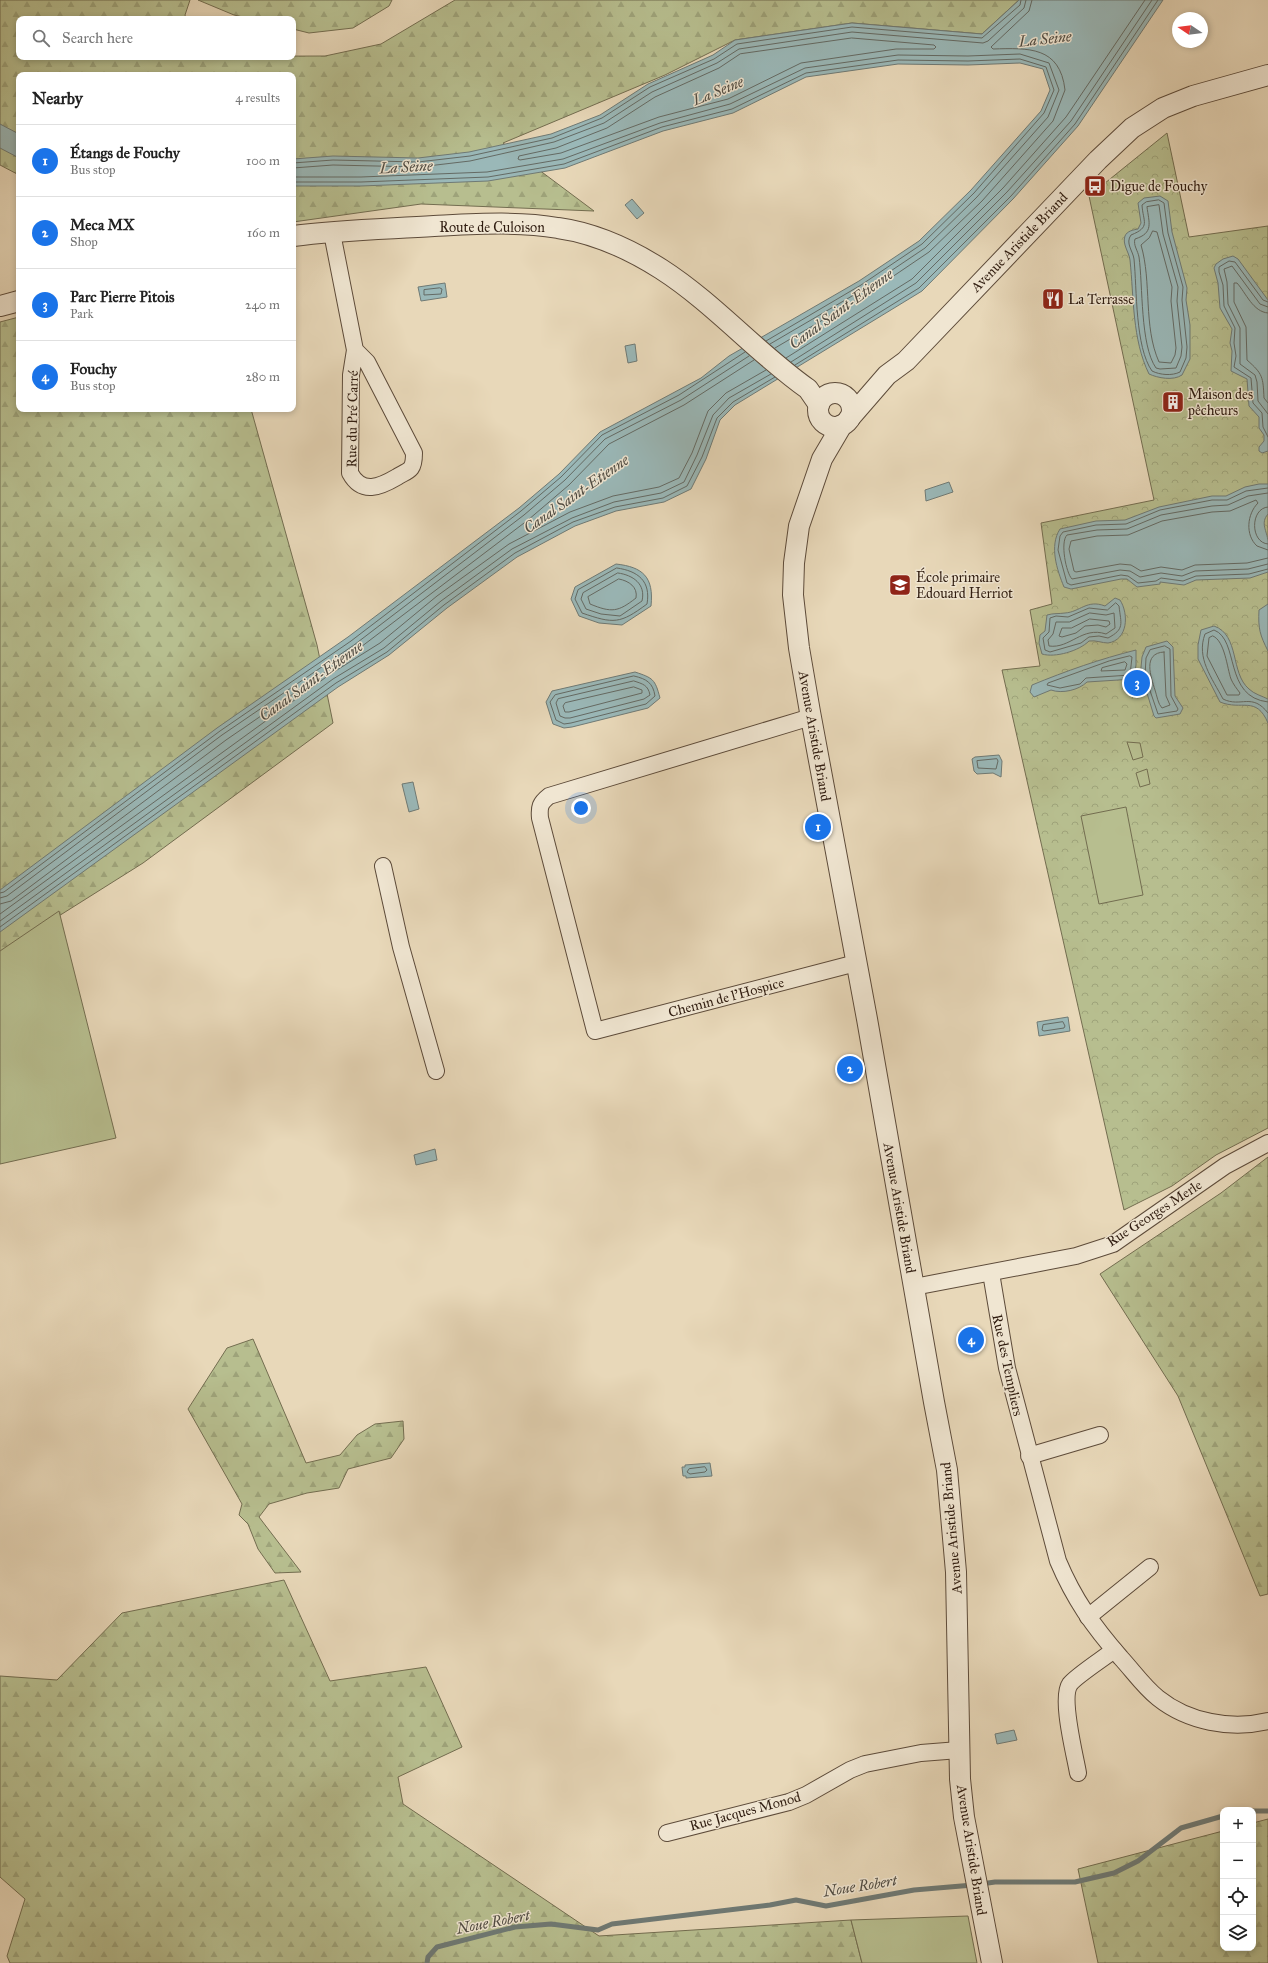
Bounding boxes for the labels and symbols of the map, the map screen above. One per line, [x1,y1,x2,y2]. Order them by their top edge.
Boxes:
north arrow [1172,12,1208,48]
water label: La Seine [1017,27,1073,51]
water label: La Seine [689,73,746,110]
water label: La Seine [378,157,433,177]
bus stop icon: Digue de Fouchy [1082,173,1108,199]
place label: Digue de Fouchy [1110,178,1208,195]
street label: Avenue Aristide Briand [967,189,1071,296]
street label: Route de Culoison [439,219,545,236]
water label: Canal Saint-Etienne [785,265,897,353]
restaurant icon: La Terrasse [1040,286,1066,312]
place label: La Terrasse [1068,291,1134,308]
street label: Rue du Pré Carré [343,370,362,468]
place label: Maison des pêcheurs [1187,386,1253,419]
building icon: Maison des pêcheurs [1160,389,1186,415]
water label: Canal Saint-Etienne [520,451,632,537]
place label: École primaire Edouard Herriot [916,567,1013,602]
school or university icon: École primaire Edouard Herriot [887,572,913,598]
water label: Canal Saint-Etienne [255,637,367,725]
pin: 3 [1124,668,1150,698]
street label: Avenue Aristide Briand [794,669,834,803]
your location [571,798,591,818]
pin: 1 [805,812,831,842]
street label: Chemin de l'Hospice [666,974,786,1021]
pin: 2 [837,1054,863,1084]
street label: Avenue Aristide Briand [879,1141,919,1275]
street label: Rue Georges Merle [1104,1176,1205,1250]
street label: Rue des Templiers [988,1313,1027,1418]
pin: 4 [958,1325,984,1355]
street label: Avenue Aristide Briand [937,1461,966,1596]
street label: Avenue Aristide Briand [953,1783,990,1917]
street label: Rue Jacques Monod [688,1788,803,1835]
water label: Noue Robert [821,1871,899,1901]
water label: Noue Robert [454,1906,532,1938]

